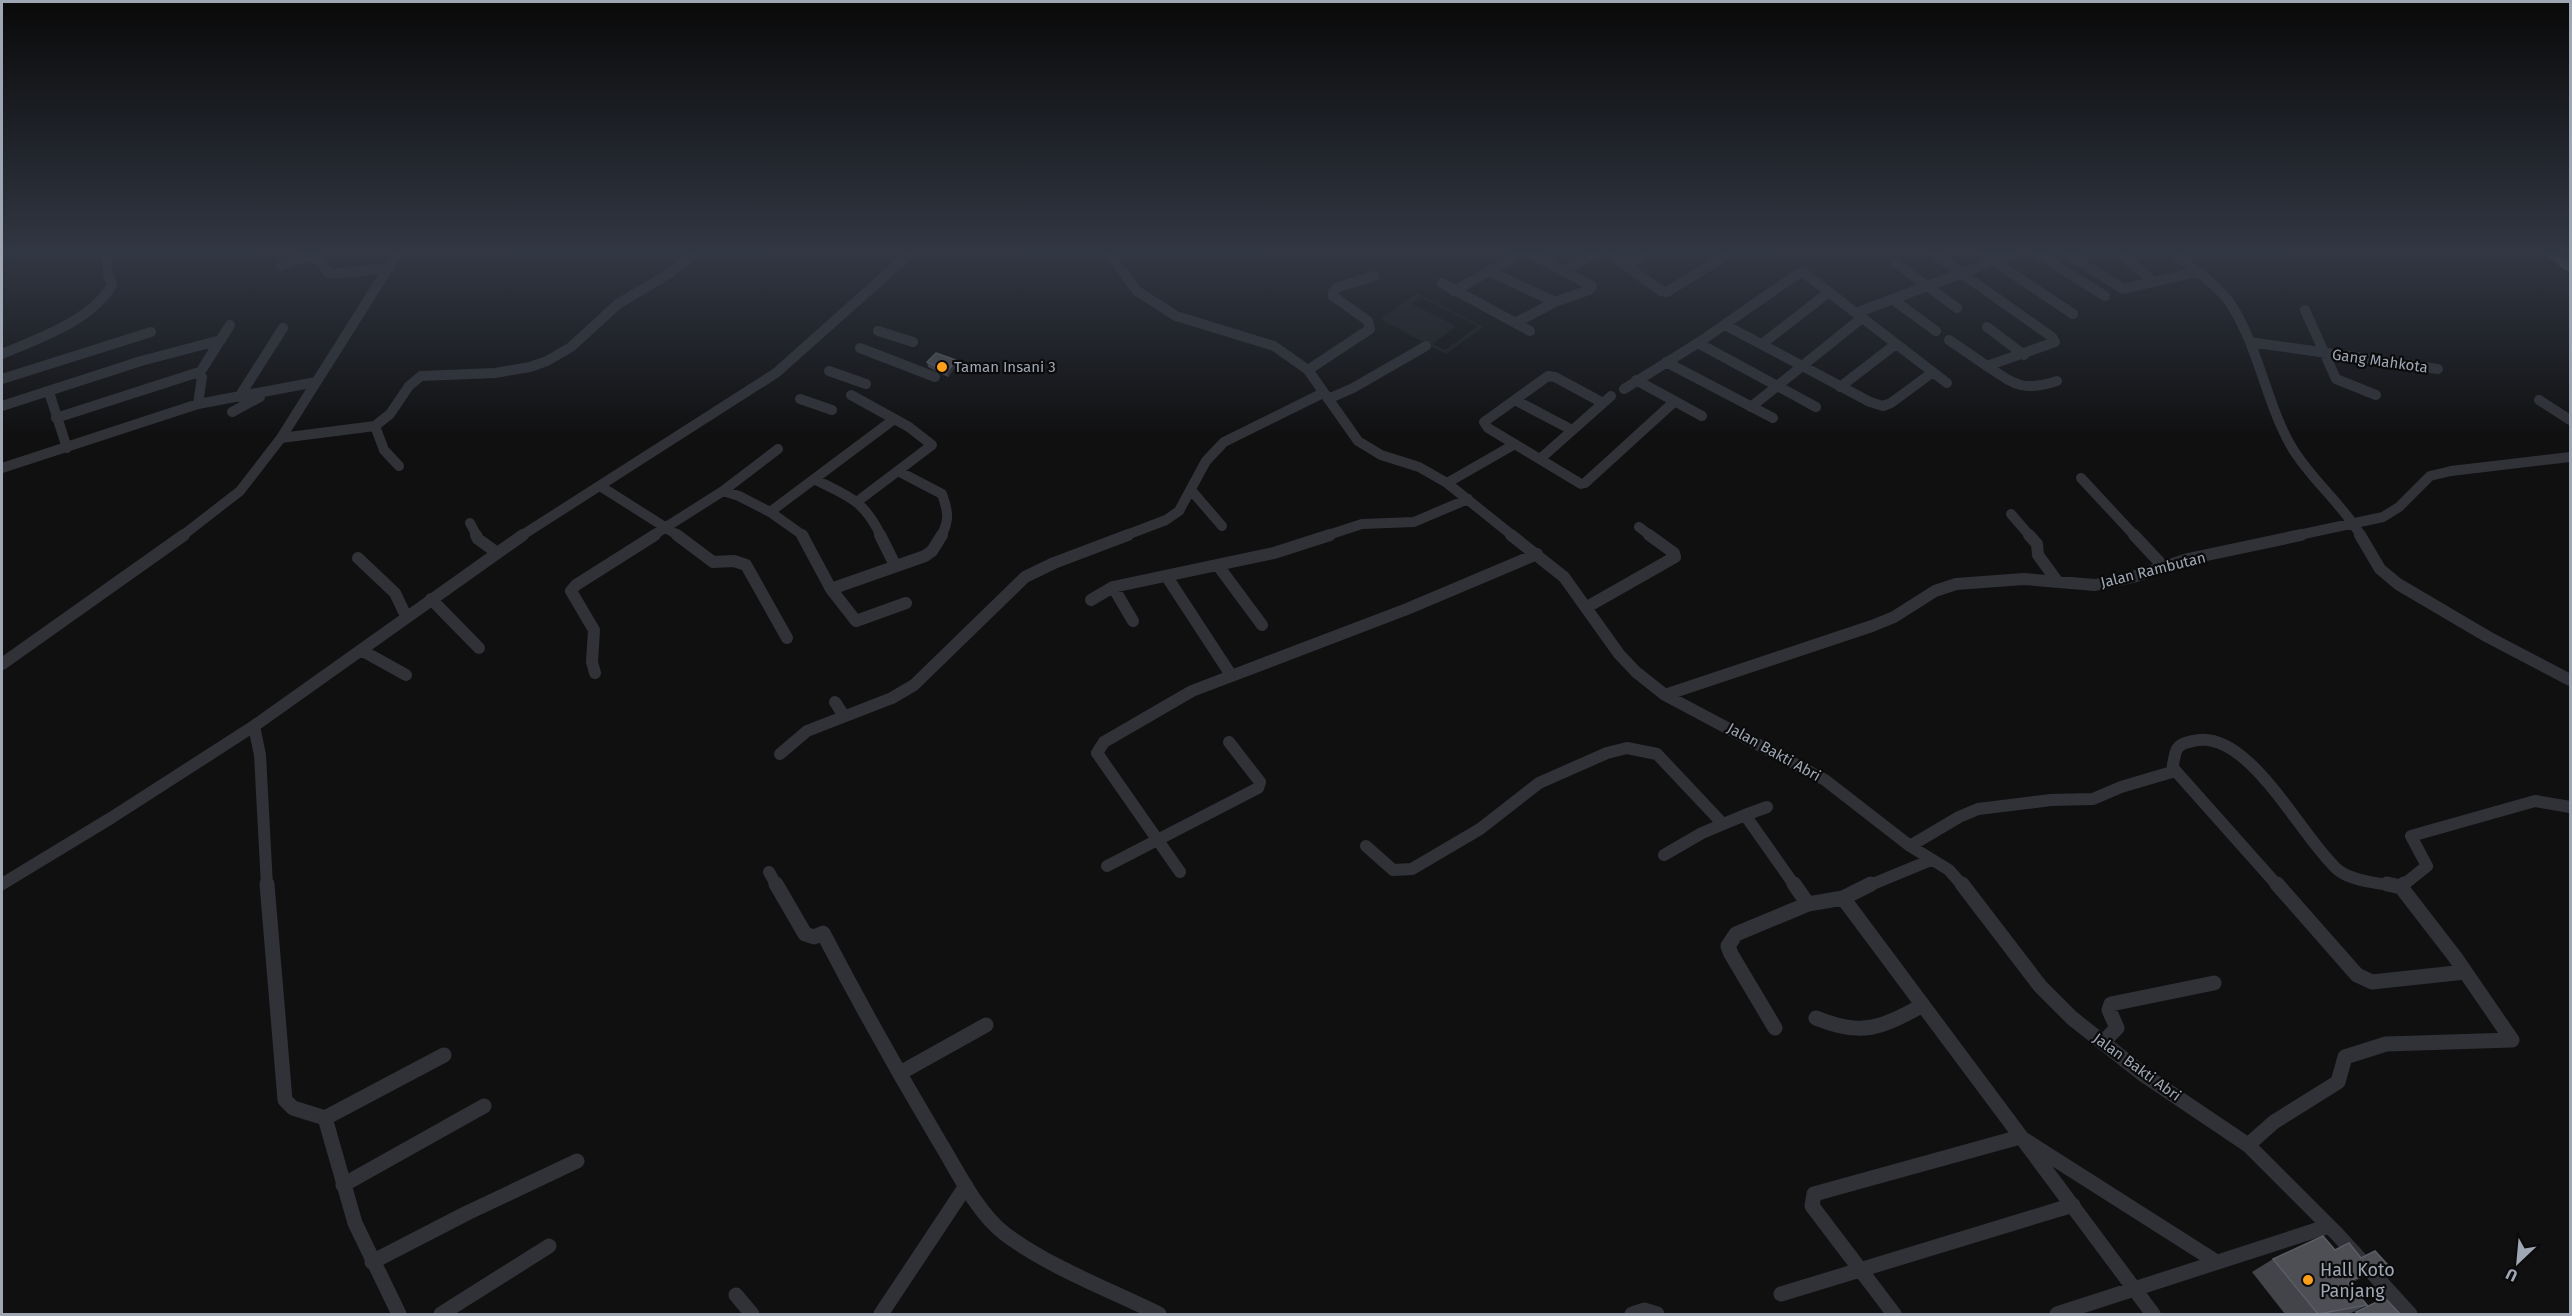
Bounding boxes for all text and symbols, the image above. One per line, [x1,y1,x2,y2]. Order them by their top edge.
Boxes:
street label: Gang Mahkota [2331,345,2429,377]
place label: Taman Insani 3 [954,358,1056,376]
marker: Taman Insani 3 [935,360,949,374]
street label: Jalan Rambutan [2099,548,2207,592]
street label: Jalan Bakti Abri [1724,719,1824,785]
street label: Jalan Bakti Abri [2090,1029,2184,1105]
north arrow [2488,1232,2548,1292]
place label: Hall Koto Panjang [2320,1259,2395,1302]
text: U [2503,1264,2520,1286]
marker: Hall Koto Panjang [2301,1273,2315,1287]

